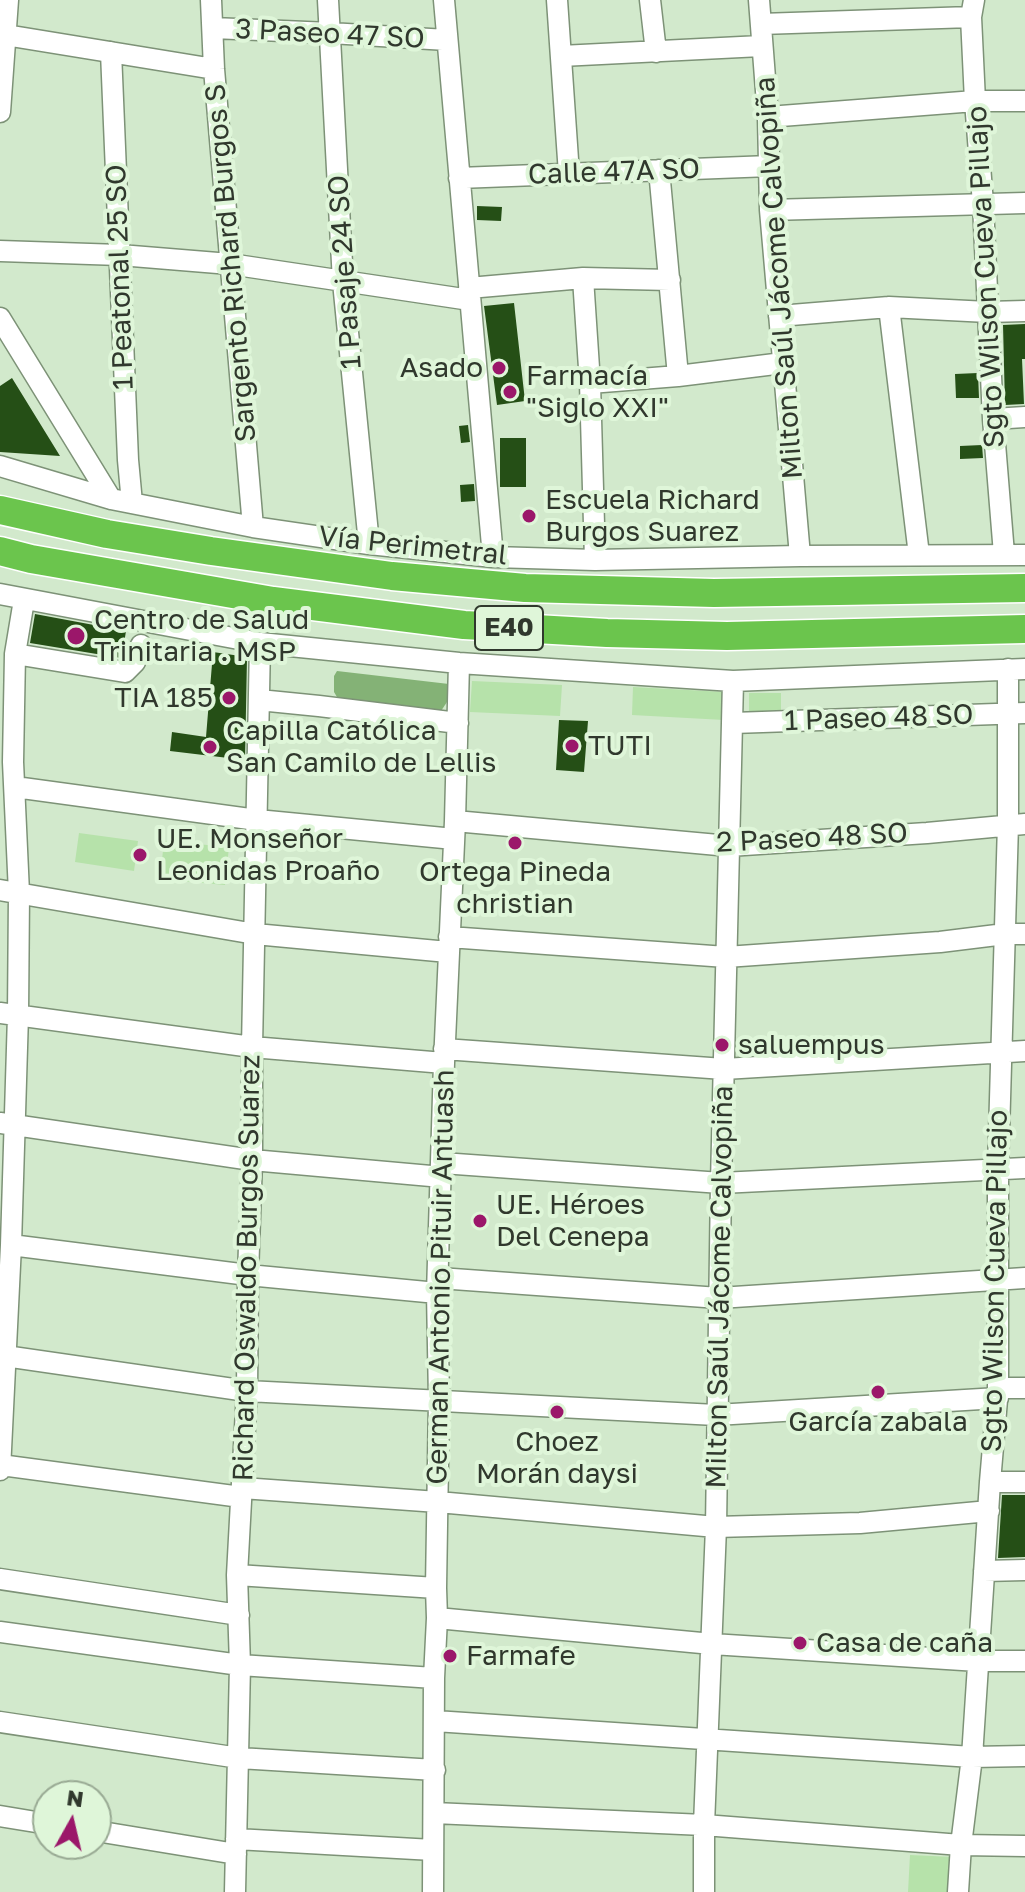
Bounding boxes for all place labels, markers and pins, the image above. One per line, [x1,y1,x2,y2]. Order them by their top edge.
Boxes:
place label: Asado [400,351,483,385]
marker: Asado [490,359,508,377]
place label: Farmacía "Siglo XXI" [526,359,669,425]
marker: Farmacía "Siglo XXI" [501,383,519,401]
place label: Escuela Richard Burgos Suarez [545,483,760,549]
marker: Escuela Richard Burgos Suarez [520,507,538,525]
place label: Centro de Salud Trinitaria . MSP [94,603,309,669]
marker: Centro de Salud Trinitaria . MSP [65,625,87,647]
place label: TIA 185 [114,681,213,715]
marker: TIA 185 [220,689,238,707]
place label: Capilla Católica San Camilo de Lellis [226,714,496,780]
place label: TUTI [588,729,652,763]
marker: TUTI [563,737,581,755]
marker: Capilla Católica San Camilo de Lellis [201,738,219,756]
place label: UE. Monseñor Leonidas Proaño [156,822,380,888]
marker: Ortega Pineda christian [506,834,524,852]
marker: UE. Monseñor Leonidas Proaño [131,846,149,864]
place label: Ortega Pineda christian [419,855,611,921]
place label: saluempus [738,1028,885,1062]
marker: saluempus [713,1036,731,1054]
place label: UE. Héroes Del Cenepa [496,1188,650,1254]
marker: UE. Héroes Del Cenepa [471,1212,489,1230]
marker: García zabala [869,1383,887,1401]
marker: Choez Morán daysi [548,1403,566,1421]
place label: García zabala [788,1405,968,1439]
place label: Choez Morán daysi [476,1425,638,1491]
place label: Casa de caña [816,1626,993,1660]
marker: Casa de caña [791,1634,809,1652]
place label: Farmafe [466,1639,576,1673]
marker: Farmafe [441,1647,459,1665]

